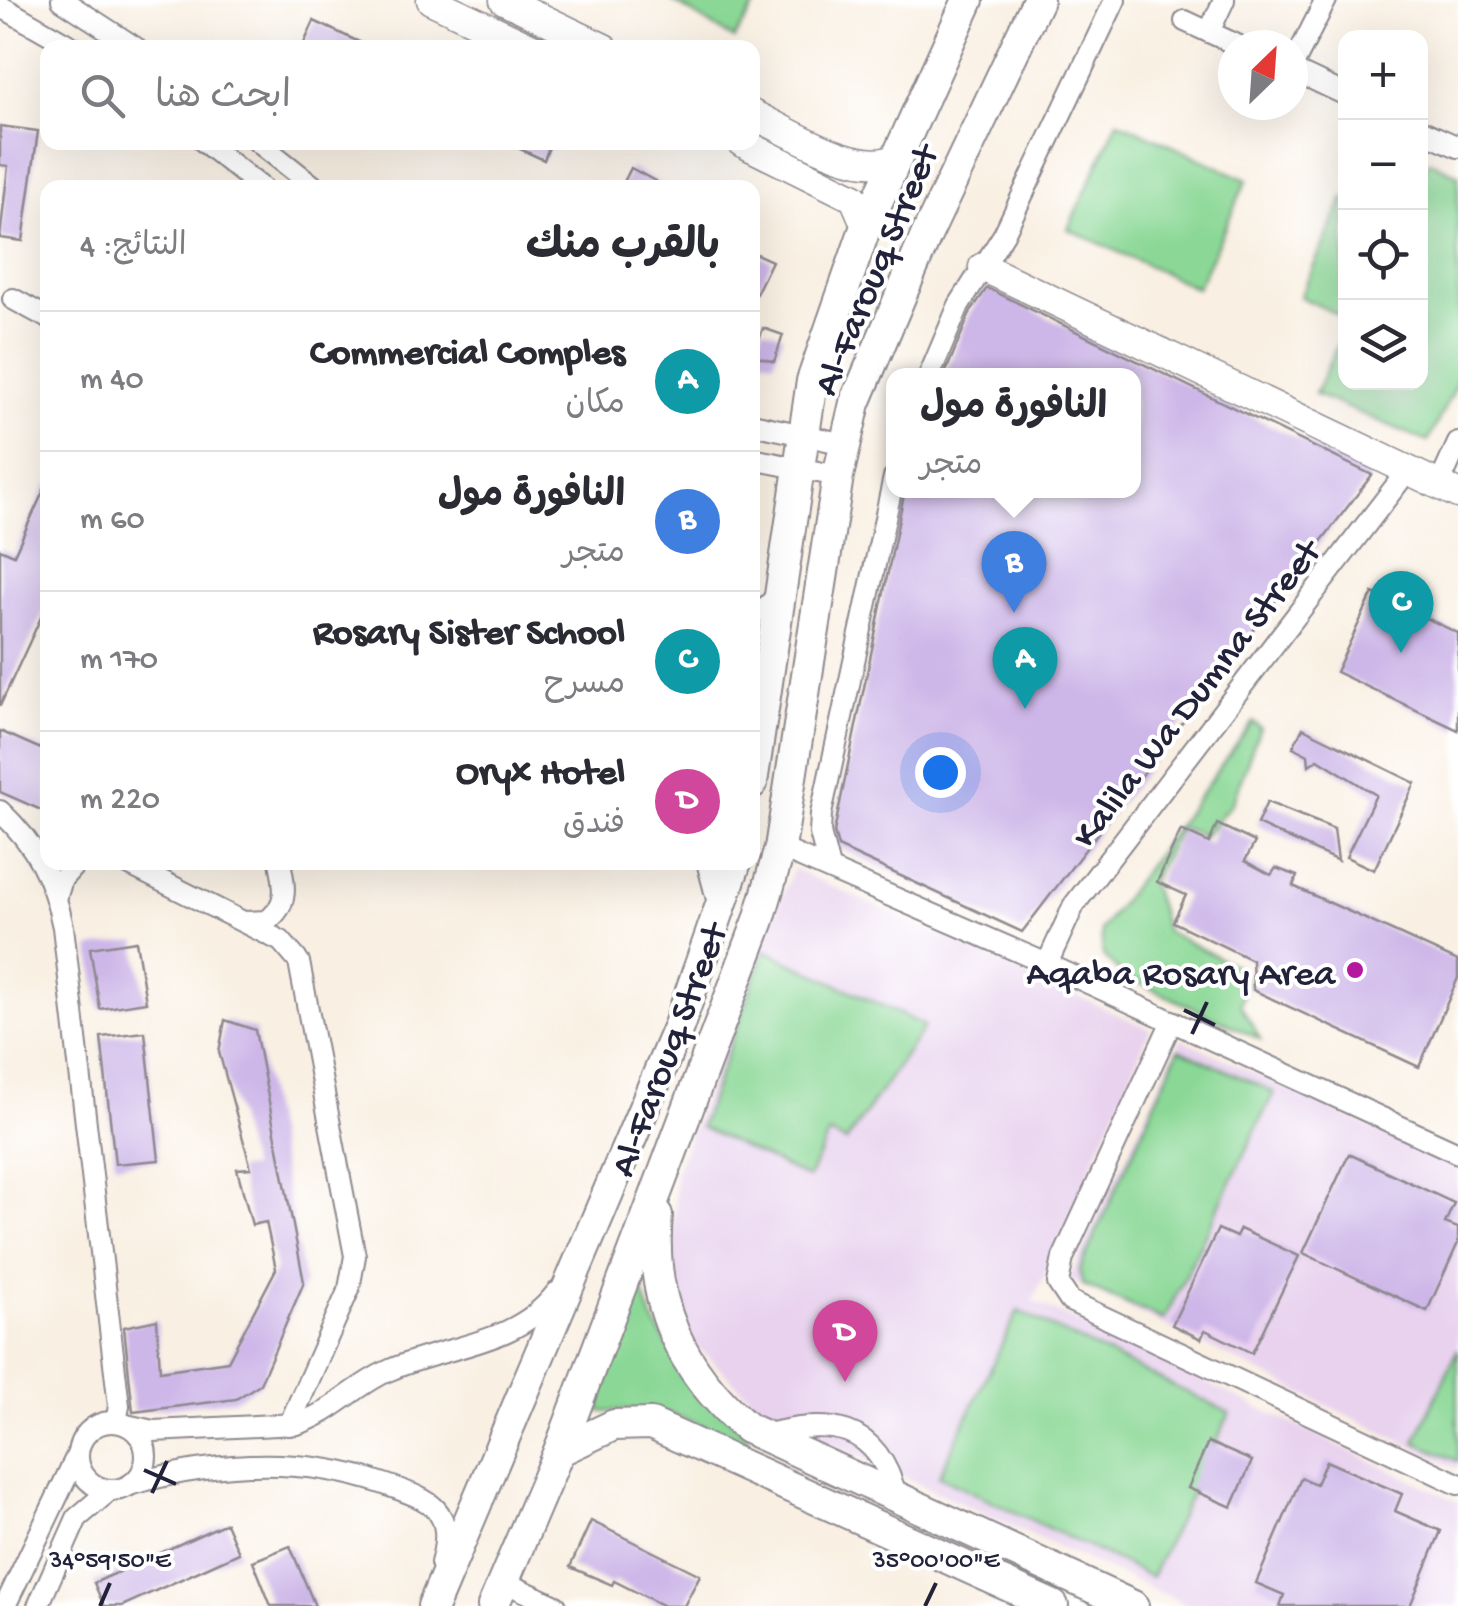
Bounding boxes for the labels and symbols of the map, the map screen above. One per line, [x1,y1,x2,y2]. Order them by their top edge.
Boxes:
north arrow [1218,30,1308,120]
street label: Al-Farouq Street [806,136,952,403]
pin: B [982,530,1046,613]
street label: Kalila Wa Dumna Street [1065,530,1335,858]
pin: C [1368,570,1434,653]
pin: A [992,626,1058,709]
your location [915,747,966,798]
street label: Al-Farouq Street [603,915,741,1184]
place label: Aqaba Rosary Area [1026,954,1337,998]
marker: Aqaba Rosary Area [1344,959,1366,981]
pin: D [812,1300,878,1382]
text: 34°59'50"E [48,1548,172,1577]
text: 35°00'00"E [872,1548,1001,1577]

